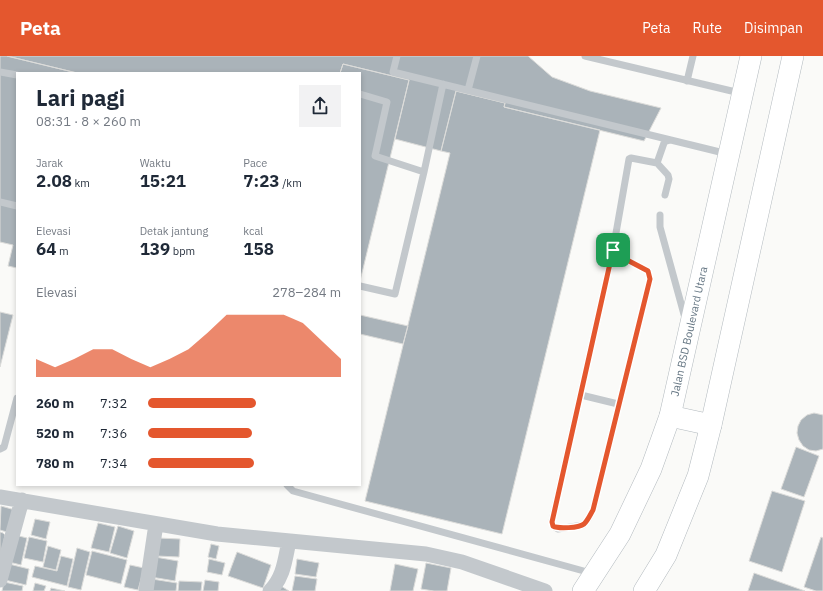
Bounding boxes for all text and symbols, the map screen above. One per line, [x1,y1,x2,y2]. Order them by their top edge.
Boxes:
text: Peta [20,16,61,40]
text: Peta [642,19,671,37]
text: Rute [693,19,722,37]
text: Disimpan [744,19,803,37]
text: Lari pagi [36,83,125,112]
button: share [299,85,341,127]
text: 08:31 · 8 × 260 m [36,113,141,130]
text: Jarak [36,156,63,170]
text: Waktu [140,156,171,170]
text: Pace [243,156,267,170]
text: 2.08 [36,170,72,192]
text: 15:21 [140,170,186,192]
text: 7:23 [243,170,280,192]
text: km [72,176,90,190]
text: /km [280,176,302,190]
text: Elevasi [36,224,71,238]
text: Detak jantung [140,224,208,238]
text: kcal [243,224,263,238]
pin [596,233,630,267]
text: 64 [36,238,56,260]
text: 139 [140,238,170,260]
text: 158 [243,238,274,260]
icon: arrive [602,239,624,261]
text: m [56,244,69,258]
text: bpm [170,244,195,258]
street label: Jalan BSD Boulevard Utara [668,265,710,398]
text: Elevasi [36,284,77,301]
text: 278–284 m [272,284,341,301]
text: 260 m [36,395,74,412]
text: 7:32 [100,395,127,412]
text: 520 m [36,425,74,442]
text: 7:36 [100,425,127,442]
text: 780 m [36,455,74,472]
text: 7:34 [100,455,127,472]

